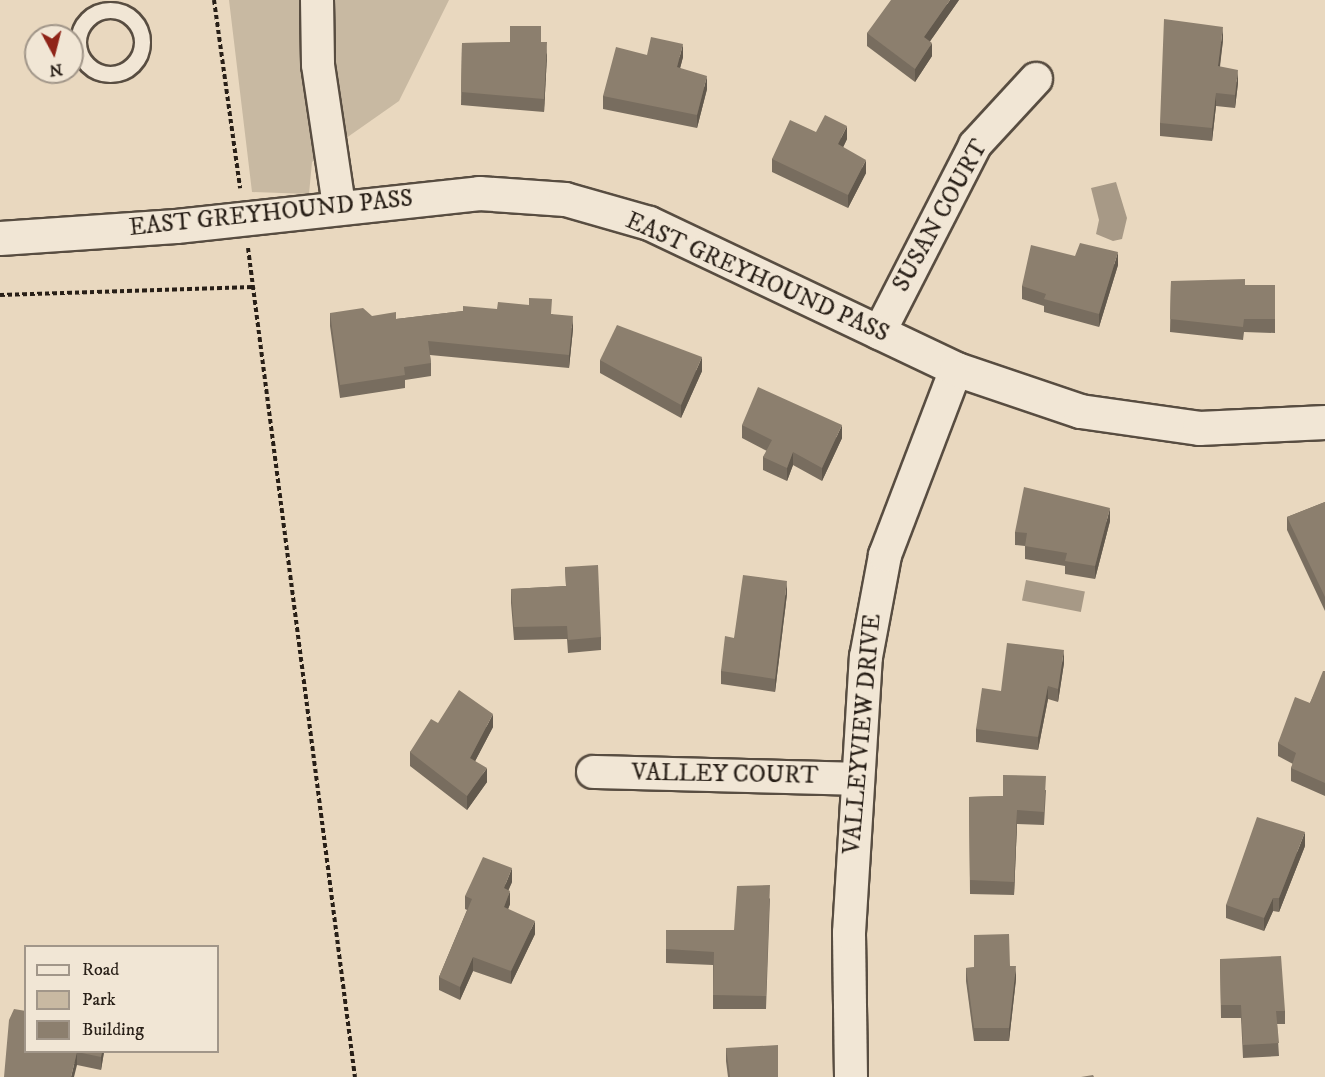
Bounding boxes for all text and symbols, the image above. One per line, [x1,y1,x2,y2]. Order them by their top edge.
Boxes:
north arrow [24,24,84,84]
text: N [48,59,64,81]
street label: SUSAN COURT [887,135,995,297]
street label: EAST GREYHOUND PASS [128,185,414,243]
street label: EAST GREYHOUND PASS [621,207,893,349]
street label: VALLEYVIEW DRIVE [838,613,888,855]
street label: VALLEY COURT [631,759,819,791]
legend [24,945,219,1053]
text: Road [82,959,119,981]
text: Park [82,989,116,1011]
text: Building [82,1019,144,1041]

